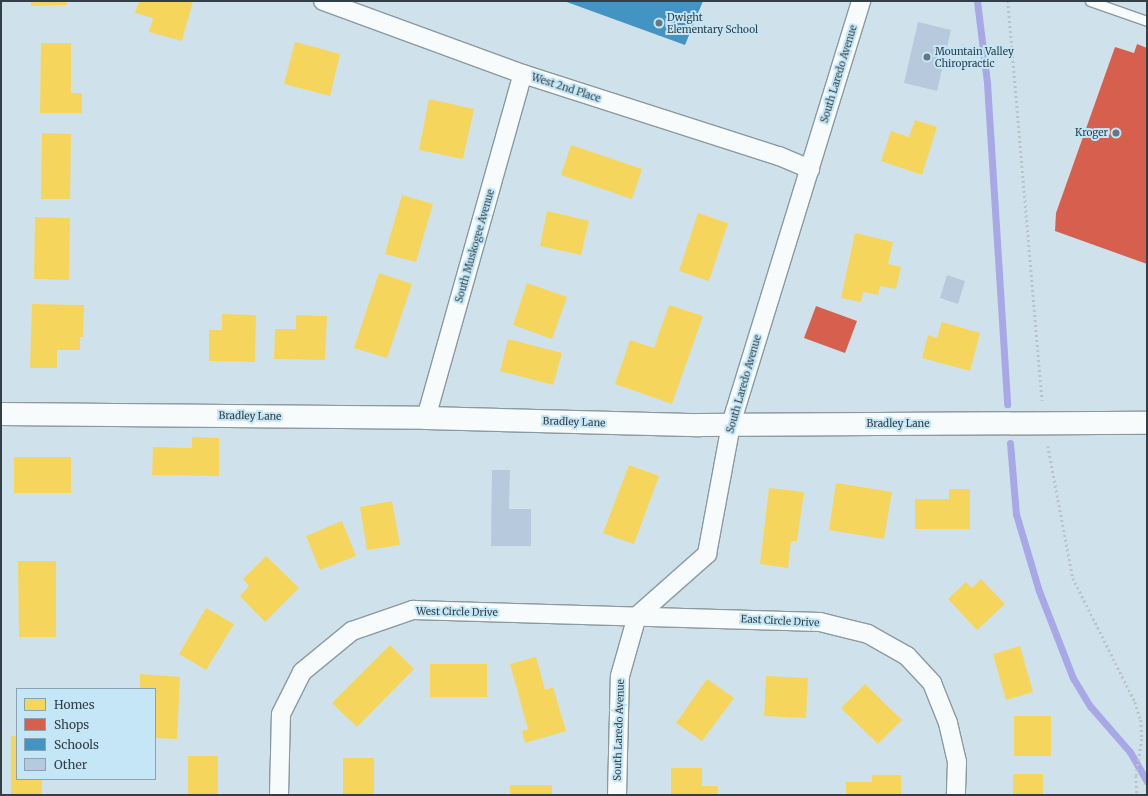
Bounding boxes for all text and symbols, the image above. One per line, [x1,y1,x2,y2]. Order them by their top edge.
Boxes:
place label: Dwight Elementary School [667,11,758,34]
marker: Dwight Elementary School [654,18,664,28]
street label: South Laredo Avenue [818,24,860,124]
place label: Mountain Valley Chiropractic [935,45,1014,68]
marker: Mountain Valley Chiropractic [922,52,932,62]
street label: West 2nd Place [530,71,602,105]
place label: Kroger [1075,127,1108,139]
marker: Kroger [1111,128,1121,138]
street label: South Muskogee Avenue [453,188,497,304]
street label: South Laredo Avenue [724,333,764,435]
street label: Bradley Lane [219,409,281,423]
street label: Bradley Lane [542,415,606,429]
street label: Bradley Lane [867,418,929,430]
street label: West Circle Drive [416,605,498,619]
street label: East Circle Drive [740,613,820,629]
street label: South Laredo Avenue [611,679,627,781]
legend [16,688,156,780]
text: Homes [54,697,95,712]
text: Shops [54,717,89,732]
text: Schools [54,737,99,752]
text: Other [54,757,87,772]

